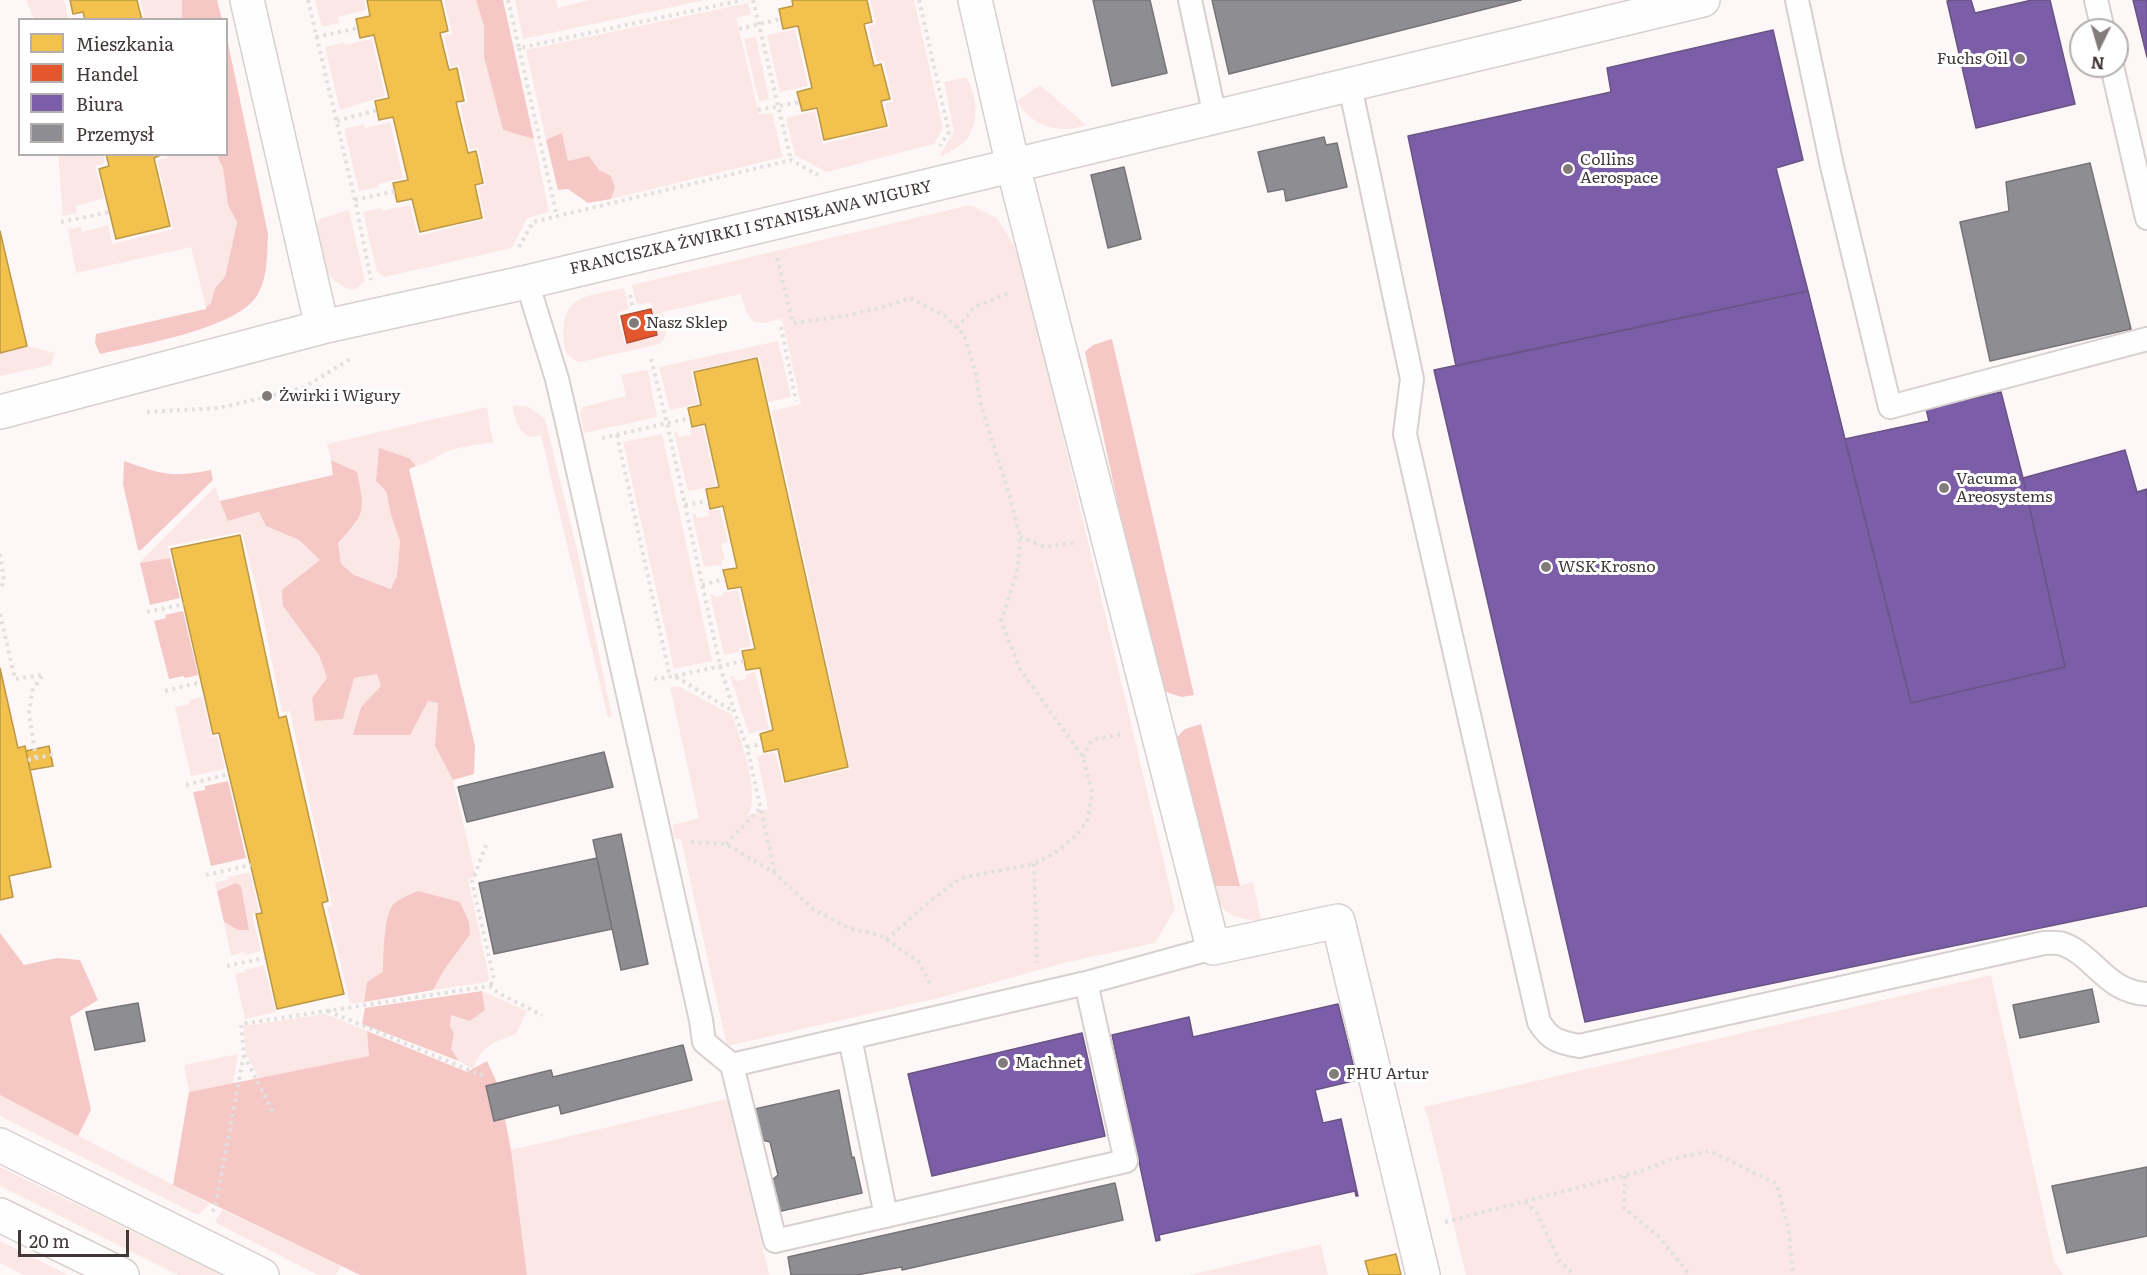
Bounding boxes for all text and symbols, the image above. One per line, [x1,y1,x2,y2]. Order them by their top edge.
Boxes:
legend [18,18,228,156]
north arrow [2069,18,2129,78]
text: Mieszkania [76,30,174,57]
place label: Fuchs Oil [1937,49,2008,69]
text: N [2090,51,2105,76]
marker: Fuchs Oil [2013,52,2027,66]
text: Handel [76,60,138,87]
text: Biura [76,90,124,117]
text: Przemysł [76,120,154,147]
place label: Collins Aerospace [1580,150,1658,188]
marker: Collins Aerospace [1561,162,1575,176]
street label: FRANCISZKA ŻWIRKI I STANISŁAWA WIGURY [568,177,934,279]
place label: Nasz Sklep [646,313,728,333]
marker: Nasz Sklep [627,316,641,330]
place label: Żwirki i Wigury [279,386,400,406]
marker: Żwirki i Wigury [260,389,274,403]
place label: Vacuma Areosystems [1956,469,2052,507]
marker: Vacuma Areosystems [1937,481,1951,495]
place label: WSK Krosno [1558,557,1656,577]
marker: WSK Krosno [1539,560,1553,574]
place label: Machnet [1015,1053,1083,1073]
marker: Machnet [996,1056,1010,1070]
place label: FHU Artur [1346,1064,1428,1084]
marker: FHU Artur [1327,1067,1341,1081]
scale bar [21,1218,132,1256]
text: 20 m [29,1227,70,1254]

